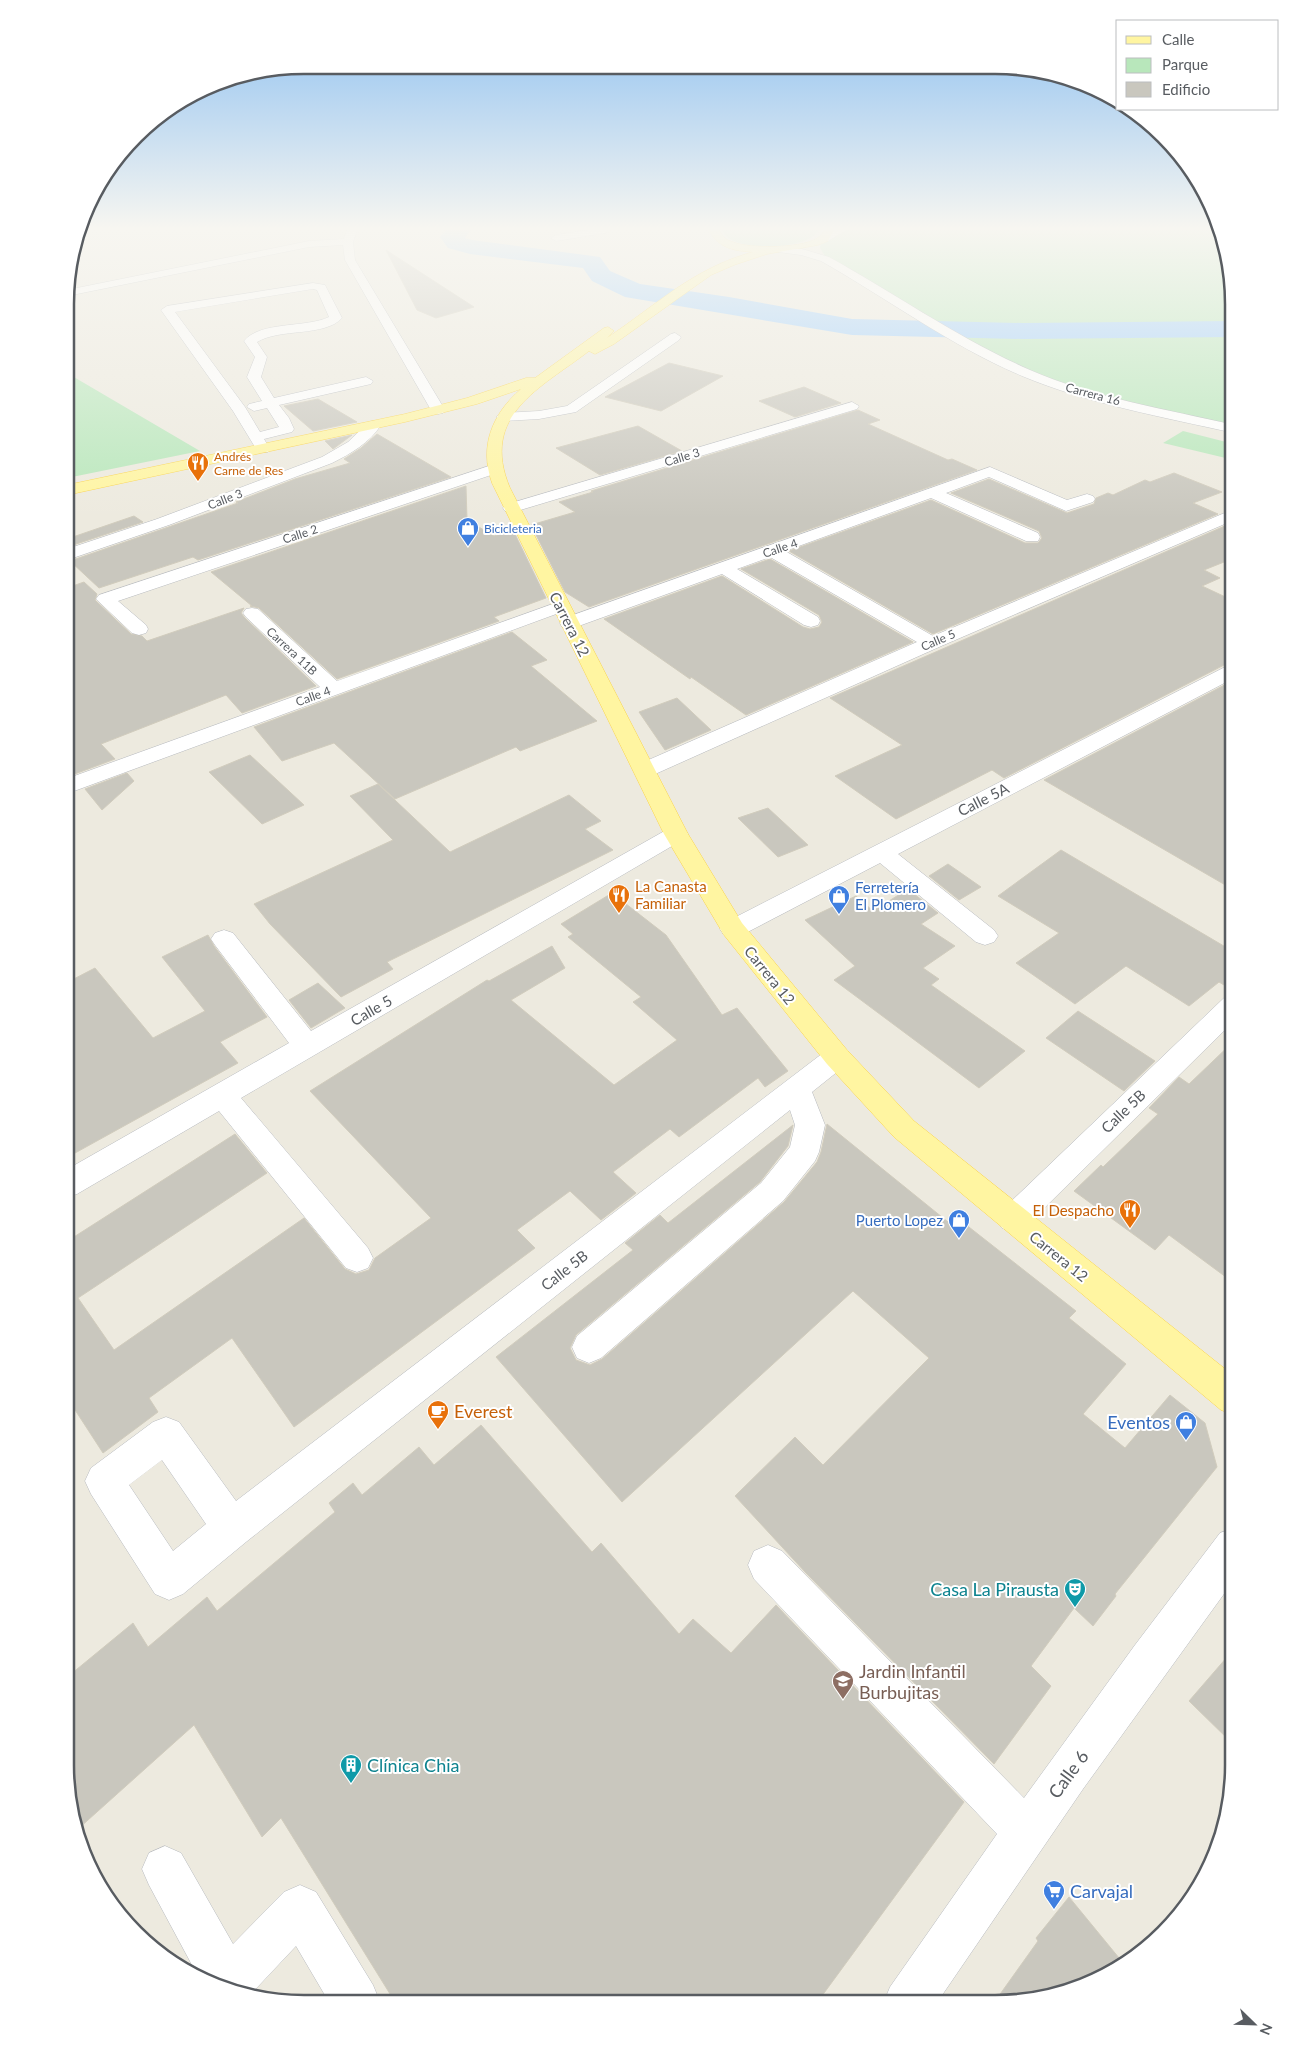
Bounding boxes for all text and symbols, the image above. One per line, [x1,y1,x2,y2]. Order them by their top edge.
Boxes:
legend [1116,20,1279,110]
text: Calle [1162,30,1195,48]
text: Parque [1162,55,1208,73]
text: Edificio [1162,80,1210,98]
street label: Carrera 16 [1064,380,1122,409]
street label: Calle 3 [663,445,701,469]
place label: Andrés Carne de Res [214,449,283,478]
restaurant icon: Andrés Carne de Res [186,451,210,482]
street label: Calle 3 [206,486,245,512]
shop icon: Bicicleteria [456,516,480,547]
street label: Calle 2 [281,521,319,547]
place label: Bicicleteria [484,521,542,536]
street label: Calle 4 [761,535,800,561]
street label: Carrera 12 [546,589,594,659]
street label: Carrera 11B [264,624,321,678]
street label: Calle 5 [918,626,958,654]
street label: Calle 4 [294,683,333,709]
street label: Calle 5A [954,778,1012,820]
place label: La Canasta Familiar [635,877,707,912]
place label: Ferretería El Plomero [855,878,926,913]
restaurant icon: La Canasta Familiar [607,883,631,914]
shop icon: Ferretería El Plomero [827,884,851,915]
street label: Carrera 12 [741,942,799,1008]
street label: Calle 5 [347,991,395,1029]
street label: Calle 5B [1097,1086,1149,1136]
restaurant icon: El Despacho [1118,1198,1142,1229]
place label: El Despacho [1032,1201,1114,1219]
shop icon: Puerto Lopez [947,1208,971,1239]
place label: Puerto Lopez [856,1211,943,1229]
street label: Carrera 12 [1026,1227,1092,1285]
street label: Calle 5B [537,1246,591,1294]
cafe icon: Everest [426,1399,450,1430]
place label: Everest [454,1400,513,1422]
shop icon: Eventos [1174,1410,1198,1441]
place label: Eventos [1107,1411,1170,1433]
theatre icon: Casa La Pirausta [1063,1577,1087,1608]
place label: Casa La Pirausta [930,1578,1059,1600]
place label: Jardin Infantil Burbujitas [859,1660,966,1703]
school or university icon: Jardin Infantil Burbujitas [831,1669,855,1700]
street label: Calle 6 [1043,1746,1093,1802]
building icon: Clínica Chia [339,1753,363,1784]
place label: Clínica Chia [367,1754,459,1776]
supermarket icon: Carvajal [1042,1879,1066,1910]
place label: Carvajal [1070,1880,1133,1902]
north arrow [1229,1999,1279,2049]
text: N [1256,2021,1276,2038]

